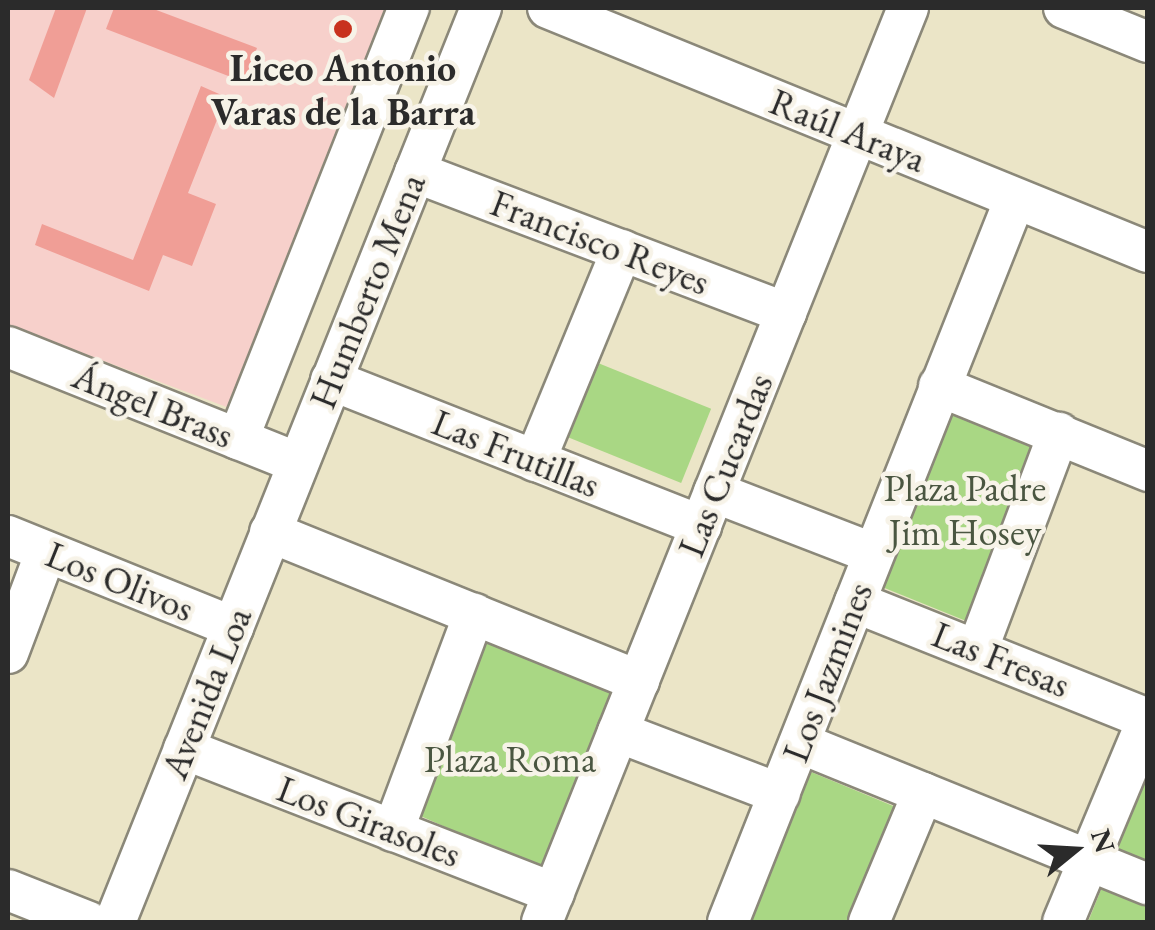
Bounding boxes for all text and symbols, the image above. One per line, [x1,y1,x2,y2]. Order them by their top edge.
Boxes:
marker: Liceo Antonio Varas de la Barra [332,18,354,40]
place label: Liceo Antonio Varas de la Barra [211,45,475,134]
street label: Raúl Araya [763,78,933,182]
street label: Humberto Mena [299,167,435,415]
street label: Francisco Reyes [484,179,716,305]
street label: Ángel Brass [66,352,240,458]
street label: Las Cucardas [668,367,782,563]
street label: Las Frutillas [426,399,606,507]
park label: Plaza Padre Jim Hosey [884,465,1046,554]
street label: Los Olivos [40,531,200,631]
street label: Los Jazmines [772,576,882,768]
street label: Avenida Loa [151,601,261,785]
street label: Las Fresas [926,611,1076,707]
park label: Plaza Roma [424,736,596,782]
street label: Los Girasoles [271,765,467,877]
north arrow [1025,800,1125,900]
text: N [1083,824,1124,857]

